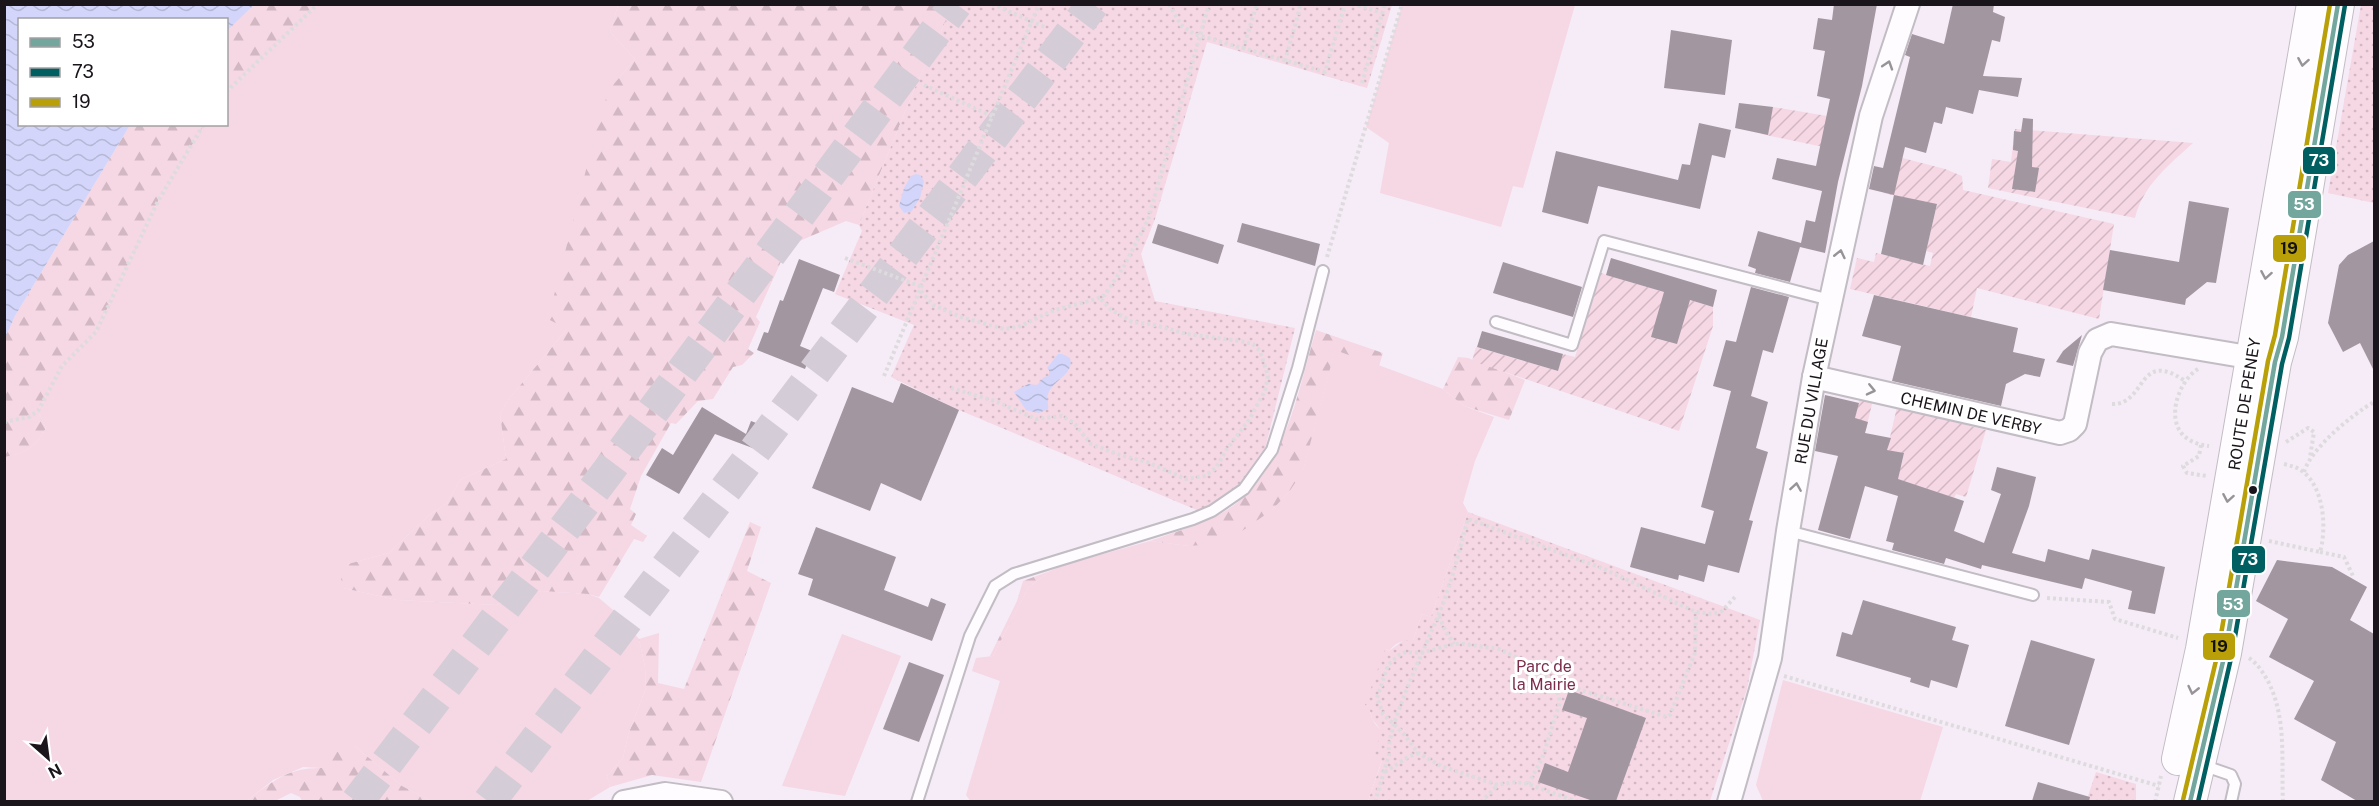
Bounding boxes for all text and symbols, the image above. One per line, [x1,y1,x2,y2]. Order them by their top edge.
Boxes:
legend [18,18,228,126]
text: 53 [72,31,95,52]
one-way arrow [2297,57,2310,67]
one-way arrow [1880,60,1893,71]
text: 73 [72,61,94,82]
text: 19 [72,91,91,112]
line badge: 73 [2302,146,2336,175]
text: 73 [2309,151,2329,170]
line badge: 53 [2287,190,2322,219]
text: 53 [2293,195,2315,214]
line badge: 19 [2272,234,2307,263]
text: 19 [2280,239,2298,258]
one-way arrow [1833,249,1846,259]
one-way arrow [2260,270,2272,280]
street label: RUE DU VILLAGE [1791,336,1832,466]
street label: ROUTE DE PENEY [2225,336,2264,472]
one-way arrow [1866,383,1876,396]
street label: CHEMIN DE VERBY [1899,388,2043,439]
one-way arrow [1789,482,1801,491]
unlabelled marker [2247,484,2259,496]
one-way arrow [2222,492,2235,502]
line badge: 73 [2231,545,2266,574]
text: 73 [2238,550,2258,569]
line badge: 53 [2216,589,2251,618]
text: 53 [2222,595,2244,614]
line badge: 19 [2202,632,2236,661]
text: 19 [2210,637,2228,656]
park label: Parc de la Mairie [1512,657,1576,694]
one-way arrow [2187,684,2200,694]
north arrow [18,728,78,788]
text: N [45,759,65,782]

